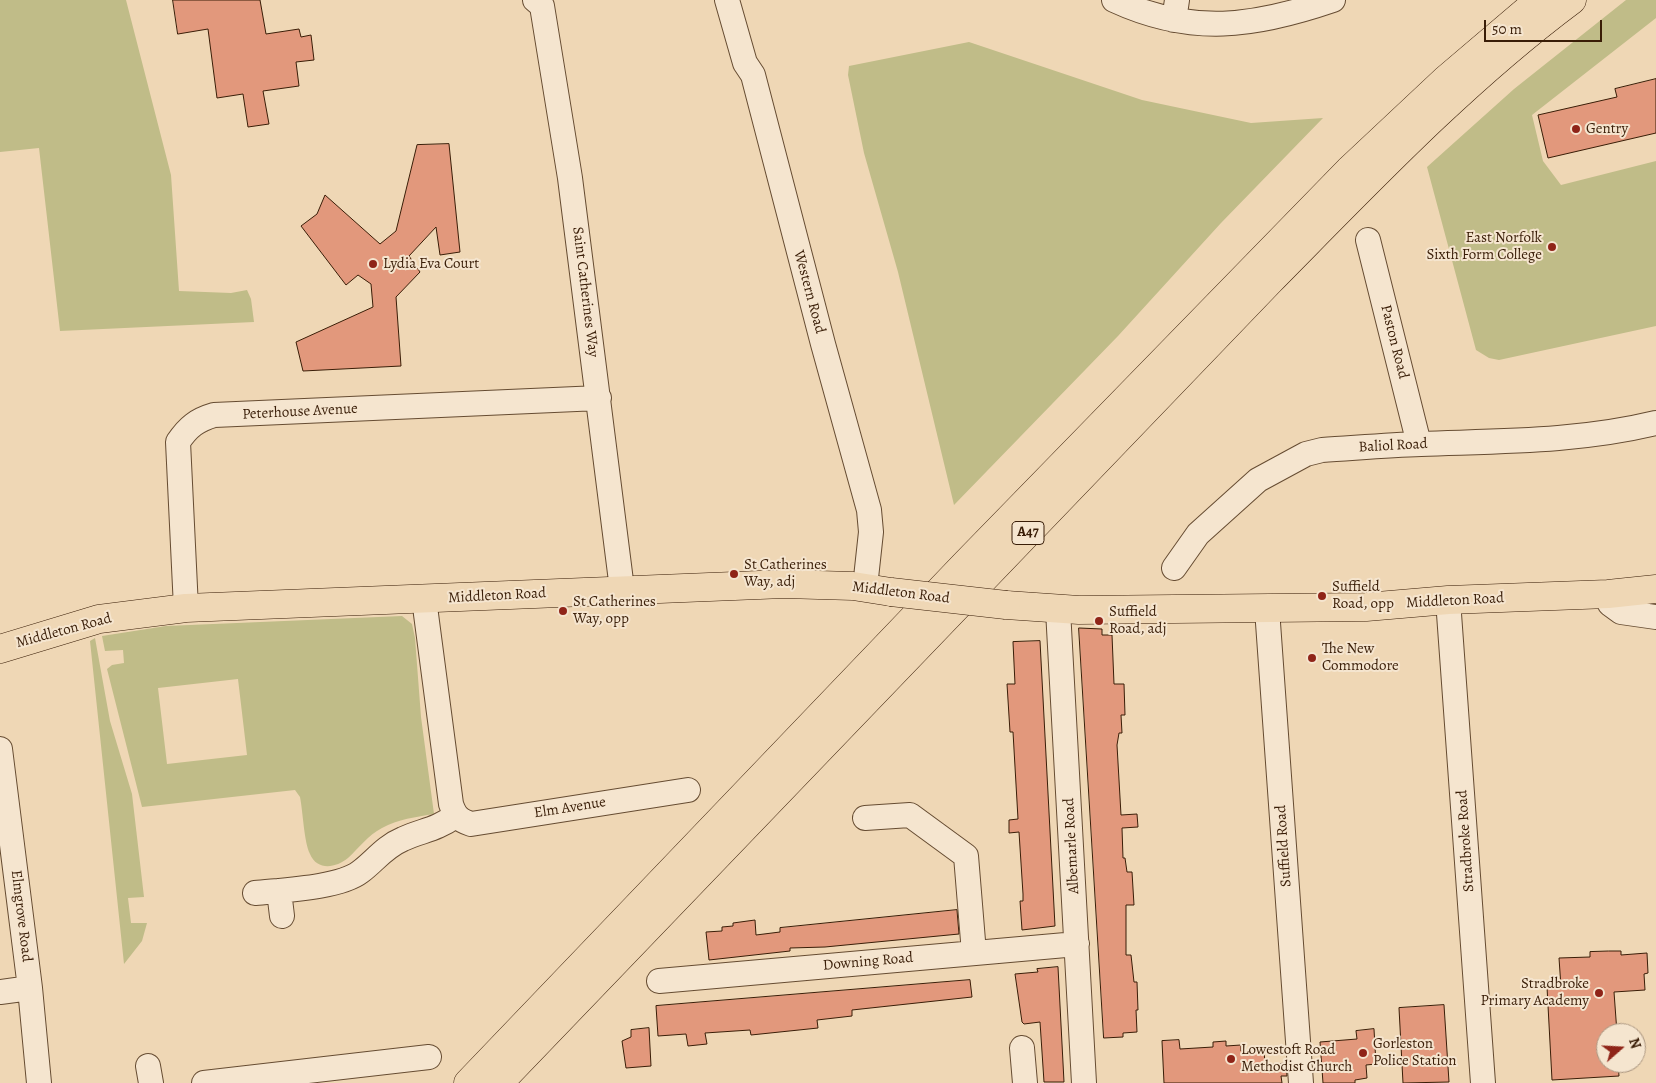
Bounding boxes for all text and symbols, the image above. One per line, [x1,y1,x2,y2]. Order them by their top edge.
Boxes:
scale bar [1486,10,1604,42]
text: 50 m [1492,19,1522,39]
place label: Gentry [1586,120,1628,138]
marker: Gentry [1570,123,1582,135]
street label: Saint Catherines Way [568,226,602,358]
place label: East Norfolk Sixth Form College [1427,229,1542,264]
marker: East Norfolk Sixth Form College [1546,241,1558,253]
street label: Western Road [789,248,829,336]
place label: Lydia Eva Court [383,255,479,273]
marker: Lydia Eva Court [367,258,379,270]
street label: Paston Road [1376,303,1412,381]
street label: Peterhouse Avenue [242,400,358,424]
street label: Baliol Road [1358,435,1428,457]
road number: A47 [1012,522,1044,544]
place label: St Catherines Way, adj [744,556,827,591]
marker: St Catherines Way, adj [728,568,740,580]
street label: Middleton Road [851,578,951,608]
place label: Suffield Road, opp [1332,578,1394,613]
street label: Middleton Road [448,584,546,608]
street label: Middleton Road [1406,589,1504,613]
marker: Suffield Road, opp [1316,590,1328,602]
place label: St Catherines Way, opp [573,593,656,628]
place label: Suffield Road, adj [1109,603,1166,638]
marker: St Catherines Way, opp [557,605,569,617]
street label: Middleton Road [14,610,114,652]
marker: Suffield Road, adj [1093,615,1105,627]
place label: The New Commodore [1322,640,1399,675]
marker: The New Commodore [1306,652,1318,664]
street label: Stradbroke Road [1453,789,1479,893]
street label: Elm Avenue [533,793,607,823]
street label: Albemarle Road [1060,797,1084,895]
street label: Suffield Road [1272,804,1296,888]
street label: Elmgrove Road [6,869,36,963]
street label: Downing Road [822,949,914,975]
place label: Stradbroke Primary Academy [1480,975,1589,1010]
marker: Stradbroke Primary Academy [1593,987,1605,999]
north arrow [1596,1023,1646,1073]
place label: Gorleston Police Station [1373,1035,1457,1070]
text: N [1624,1035,1645,1051]
place label: Lowestoft Road Methodist Church [1241,1041,1352,1076]
marker: Gorleston Police Station [1357,1047,1369,1059]
marker: Lowestoft Road Methodist Church [1225,1053,1237,1065]

